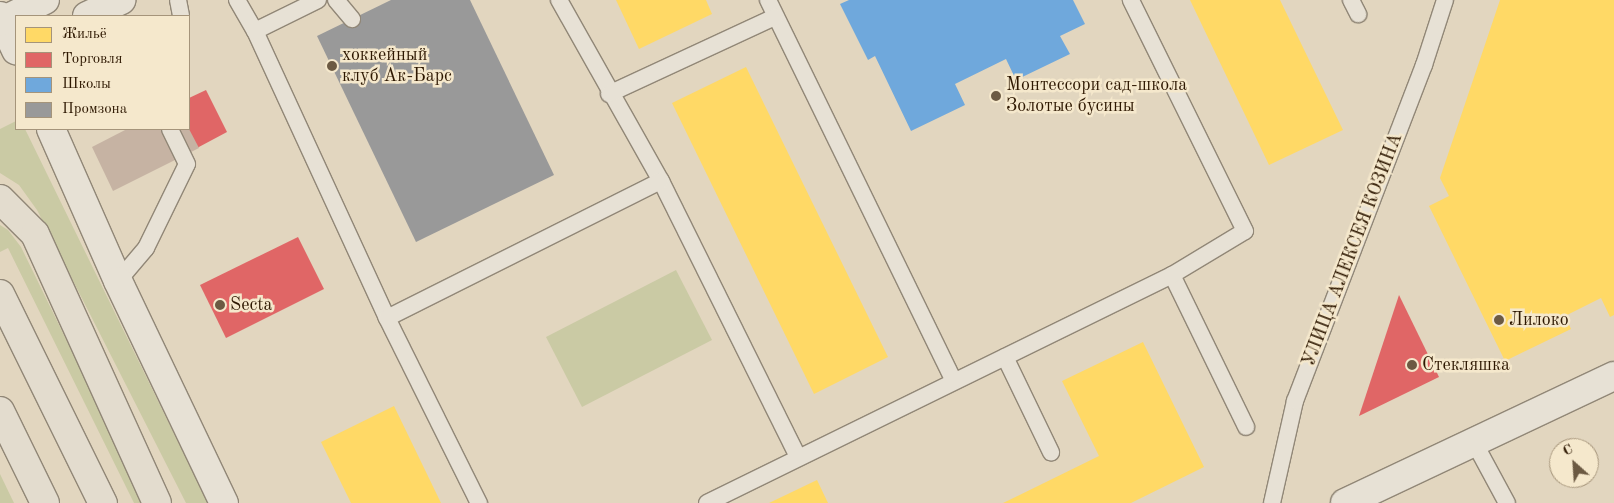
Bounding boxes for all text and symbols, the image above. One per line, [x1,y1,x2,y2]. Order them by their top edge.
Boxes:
legend [15,15,190,130]
text: Жильё [62,27,107,42]
place label: хоккейный клуб Ак-Барс [342,45,452,88]
text: Торговля [62,52,123,67]
marker: хоккейный клуб Ак-Барс [326,60,338,72]
place label: Монтессори сад-школа Золотые бусины [1006,75,1187,118]
text: Школы [62,77,111,92]
marker: Монтессори сад-школа Золотые бусины [990,90,1002,102]
text: Промзона [62,102,127,117]
street label: УЛИЦА АЛЕКСЕЯ КОЗИНА [1298,130,1408,370]
place label: Secta [230,294,272,316]
marker: Secta [214,299,226,311]
place label: Лилоко [1509,309,1569,331]
marker: Лилоко [1493,314,1505,326]
place label: Стекляшка [1422,354,1510,376]
marker: Стекляшка [1406,359,1418,371]
north arrow [1549,438,1599,488]
text: С [1561,442,1575,459]

